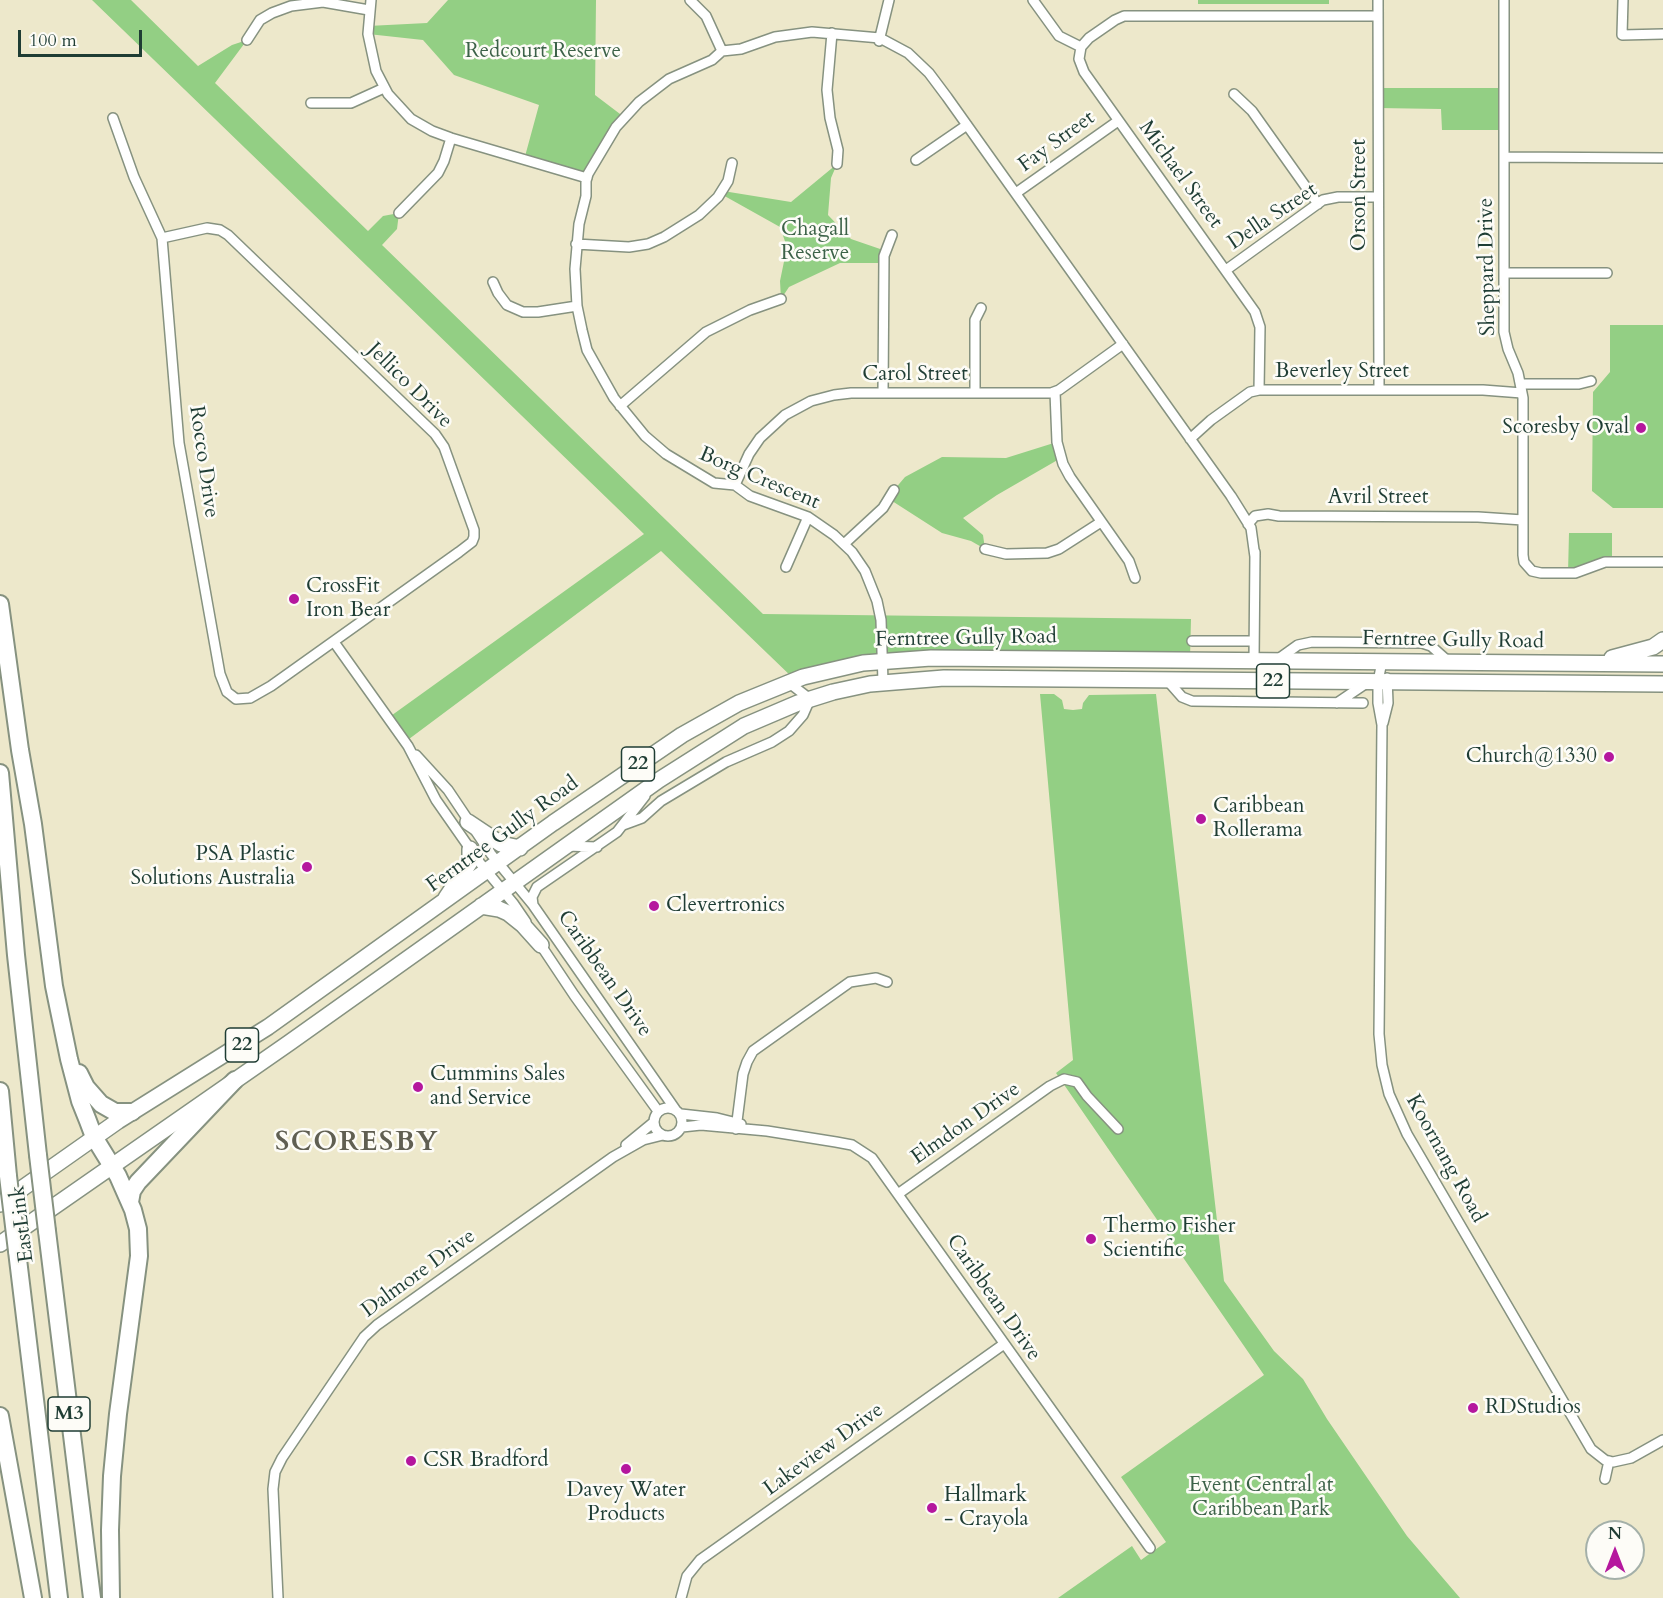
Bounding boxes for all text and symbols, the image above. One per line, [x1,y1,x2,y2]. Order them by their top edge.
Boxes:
scale bar [21,18,146,56]
text: 100 m [29,28,77,53]
park label: Redcourt Reserve [465,39,621,65]
street label: Fay Street [1014,106,1100,178]
street label: Michael Street [1133,116,1227,234]
street label: Orson Street [1347,139,1373,251]
street label: Della Street [1223,178,1323,256]
street label: Sheppard Drive [1474,198,1502,336]
park label: Chagall Reserve [781,217,849,267]
street label: Jellico Drive [361,338,457,434]
street label: Beverley Street [1275,359,1409,385]
street label: Carol Street [862,362,968,388]
street label: Rocco Drive [183,404,223,520]
place label: Scoresby Oval [1502,415,1629,441]
marker: Scoresby Oval [1634,421,1648,435]
street label: Borg Crescent [695,442,823,516]
street label: Avril Street [1328,485,1428,511]
place label: CrossFit Iron Bear [306,574,390,624]
marker: CrossFit Iron Bear [287,592,301,606]
street label: Ferntree Gully Road [875,625,1057,653]
street label: Ferntree Gully Road [1362,627,1544,655]
road number: 22 [1256,664,1290,698]
place label: Church@1330 [1466,744,1597,770]
road number: 22 [622,747,654,781]
marker: Church@1330 [1602,750,1616,764]
street label: Ferntree Gully Road [422,771,584,899]
place label: Caribbean Rollerama [1213,794,1305,844]
marker: Caribbean Rollerama [1194,812,1208,826]
place label: PSA Plastic Solutions Australia [131,842,295,892]
marker: PSA Plastic Solutions Australia [300,860,314,874]
place label: Clevertronics [666,893,785,919]
marker: Clevertronics [647,899,661,913]
street label: Caribbean Drive [551,906,657,1042]
road number: 22 [226,1028,258,1062]
place label: Cummins Sales and Service [430,1062,565,1112]
street label: Elmdon Drive [907,1077,1025,1171]
marker: Cummins Sales and Service [411,1080,425,1094]
street label: Koornang Road [1399,1091,1491,1227]
district label: SCORESBY [275,1128,439,1160]
street label: EastLink [6,1184,40,1264]
place label: Thermo Fisher Scientific [1103,1214,1235,1264]
street label: Dalmore Drive [357,1224,481,1324]
street label: Caribbean Drive [940,1230,1046,1366]
marker: Thermo Fisher Scientific [1084,1232,1098,1246]
place label: RDStudios [1485,1395,1581,1421]
road number: M3 [48,1397,90,1431]
street label: Lakeview Drive [759,1398,889,1502]
marker: RDStudios [1466,1401,1480,1415]
place label: CSR Bradford [423,1448,549,1474]
marker: CSR Bradford [404,1454,418,1468]
marker: Davey Water Products [619,1462,633,1476]
park label: Event Central at Caribbean Park [1189,1473,1333,1523]
place label: Davey Water Products [566,1478,686,1528]
place label: Hallmark - Crayola [944,1483,1029,1533]
marker: Hallmark - Crayola [925,1501,939,1515]
north arrow [1585,1520,1645,1580]
text: N [1608,1523,1622,1545]

